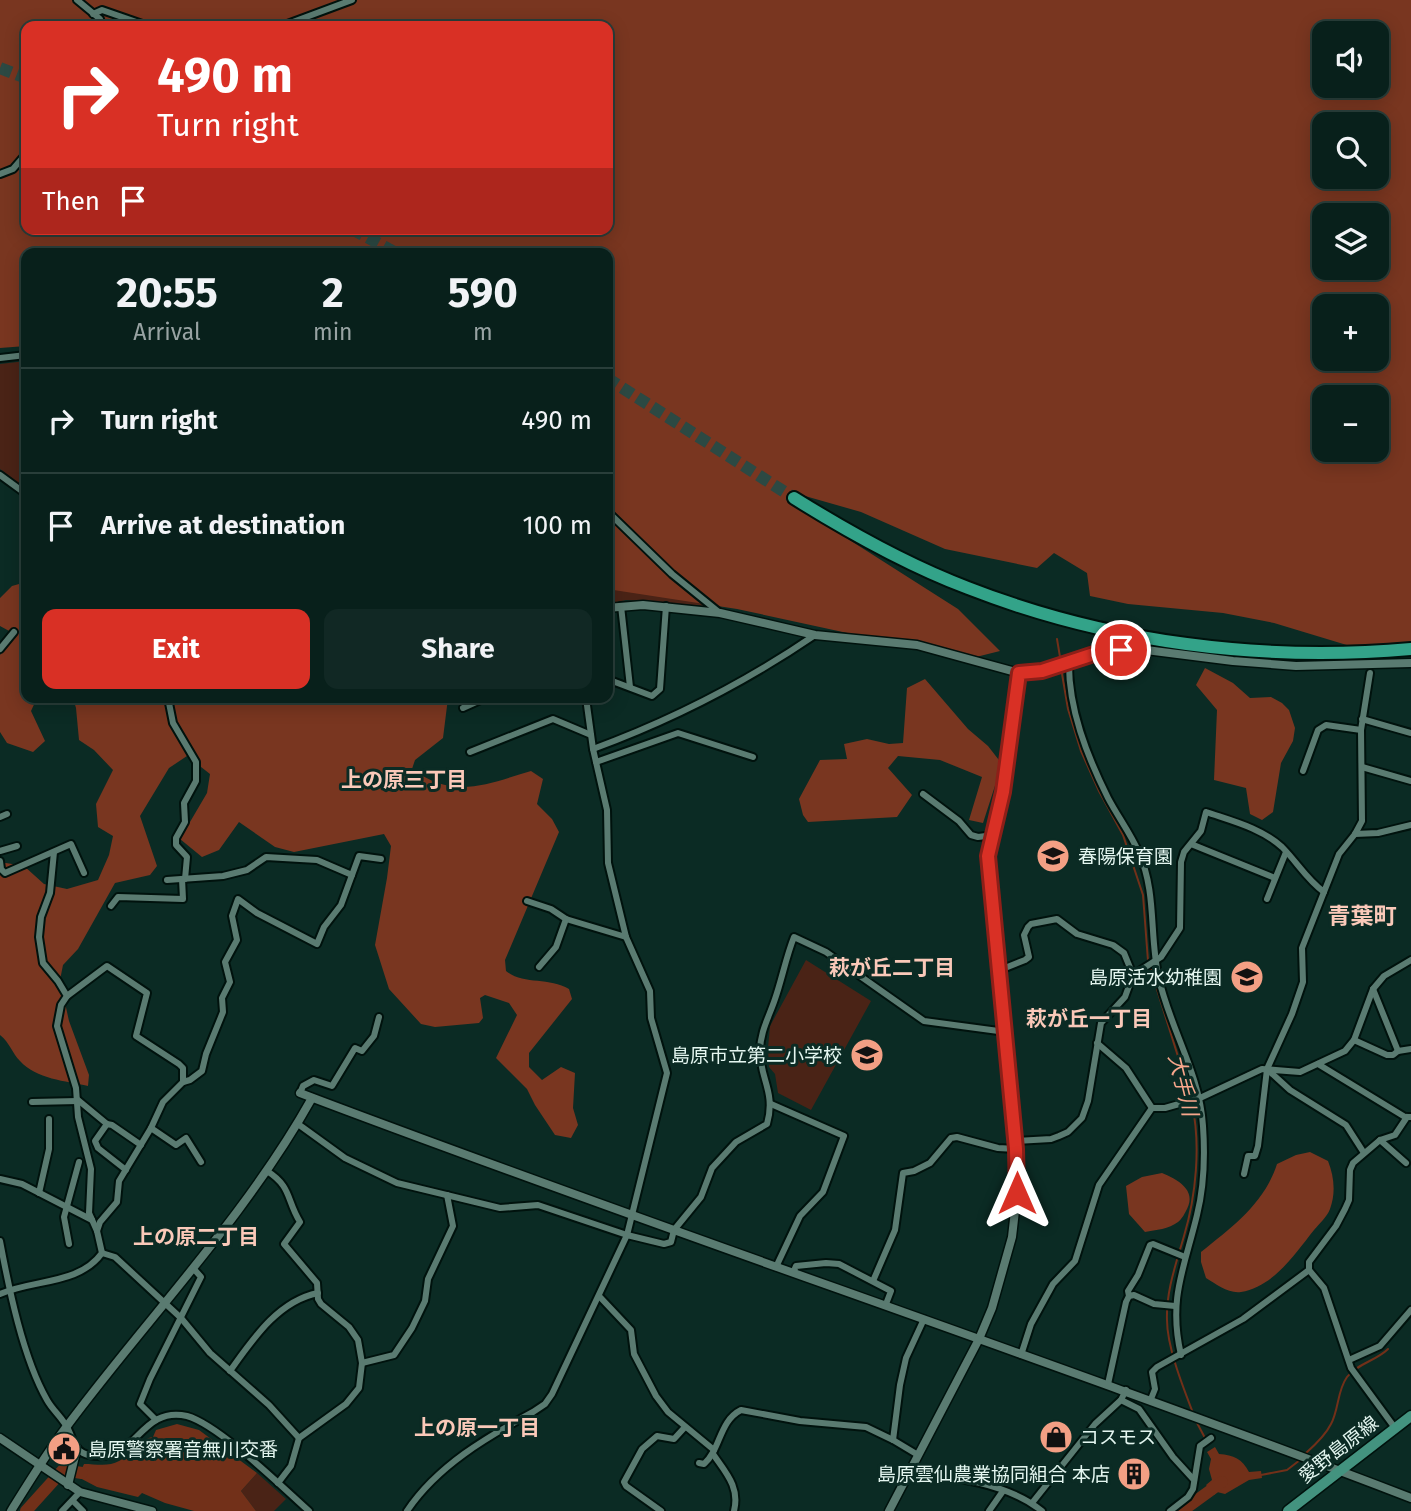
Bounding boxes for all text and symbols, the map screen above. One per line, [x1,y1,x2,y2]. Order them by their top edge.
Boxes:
map controls [1312,21,1389,462]
button: sound [1312,21,1389,98]
text: 490 m [157,46,293,105]
icon: right [42,49,133,140]
text: Turn right [157,106,299,144]
button: search [1312,112,1389,189]
icon: arrive [114,182,152,220]
text: Then [42,186,100,217]
button: layers [1312,203,1389,280]
text: 20:55 [116,268,218,318]
text: 2 [322,268,344,318]
text: 590 [448,268,518,318]
button: + [1312,294,1389,371]
text: Arrival [133,318,201,346]
text: min [313,318,353,346]
text: m [473,318,493,346]
button: − [1312,385,1389,462]
icon: right [42,402,80,440]
text: Turn right [101,405,218,436]
text: 490 m [521,405,592,436]
icon: arrive [42,507,80,545]
text: Arrive at destination [101,510,345,541]
text: 100 m [523,510,592,541]
button: Exit [42,609,310,689]
button: Share [324,609,592,689]
pin [1091,620,1151,680]
icon: arrive [1102,631,1140,669]
district label: 上の原三丁目 [341,767,467,793]
school or university icon: 春陽保育園 [1034,837,1072,875]
place label: 春陽保育園 [1078,845,1173,868]
district label: 青葉町 [1328,902,1397,930]
district label: 萩が丘二丁目 [829,955,955,981]
school or university icon: 島原活水幼稚園 [1228,958,1266,996]
place label: 島原活水幼稚園 [1089,966,1222,989]
district label: 萩が丘一丁目 [1026,1006,1152,1032]
school or university icon: 島原市立第二小学校 [848,1036,886,1074]
place label: 島原市立第二小学校 [671,1044,842,1067]
water label: 大手川 [1163,1051,1204,1121]
position arrow [980,1156,1054,1230]
district label: 上の原二丁目 [133,1224,259,1250]
street label: 愛野島原線 [1294,1411,1383,1488]
district label: 上の原一丁目 [414,1415,540,1441]
shop icon: コスモス [1037,1418,1075,1456]
place label: コスモス [1080,1426,1156,1449]
public building icon: 島原警察署音無川交番 [45,1430,83,1468]
place label: 島原警察署音無川交番 [88,1438,278,1461]
building icon: 島原雲仙農業協同組合 本店 [1115,1455,1153,1493]
place label: 島原雲仙農業協同組合 本店 [877,1463,1110,1486]

